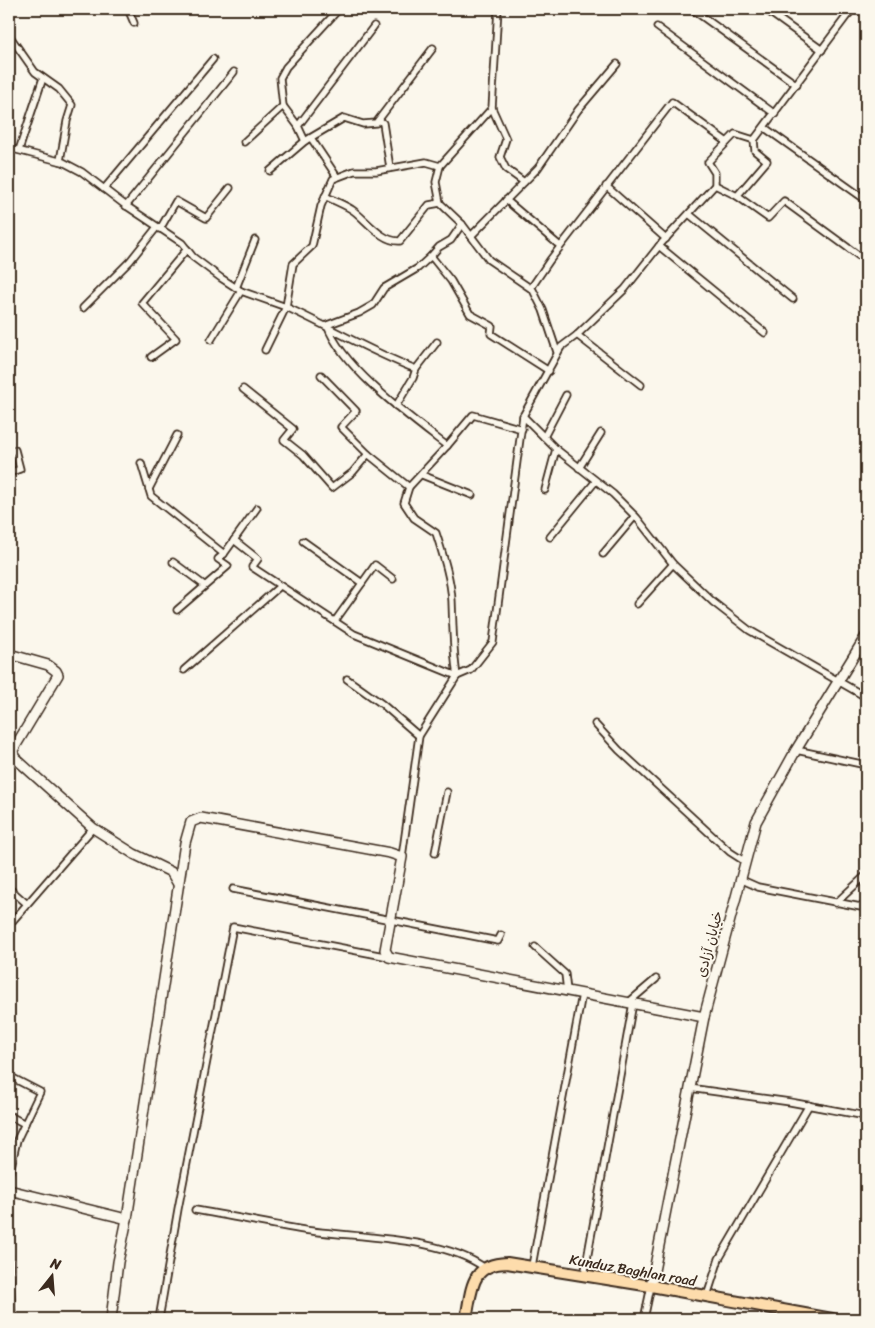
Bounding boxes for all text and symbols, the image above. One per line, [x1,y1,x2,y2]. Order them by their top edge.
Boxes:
street label: خیابان آزادی [689,908,730,980]
street label: Kunduz Baghlan road [567,1247,700,1294]
north arrow [28,1250,78,1300]
text: N [46,1250,64,1278]

